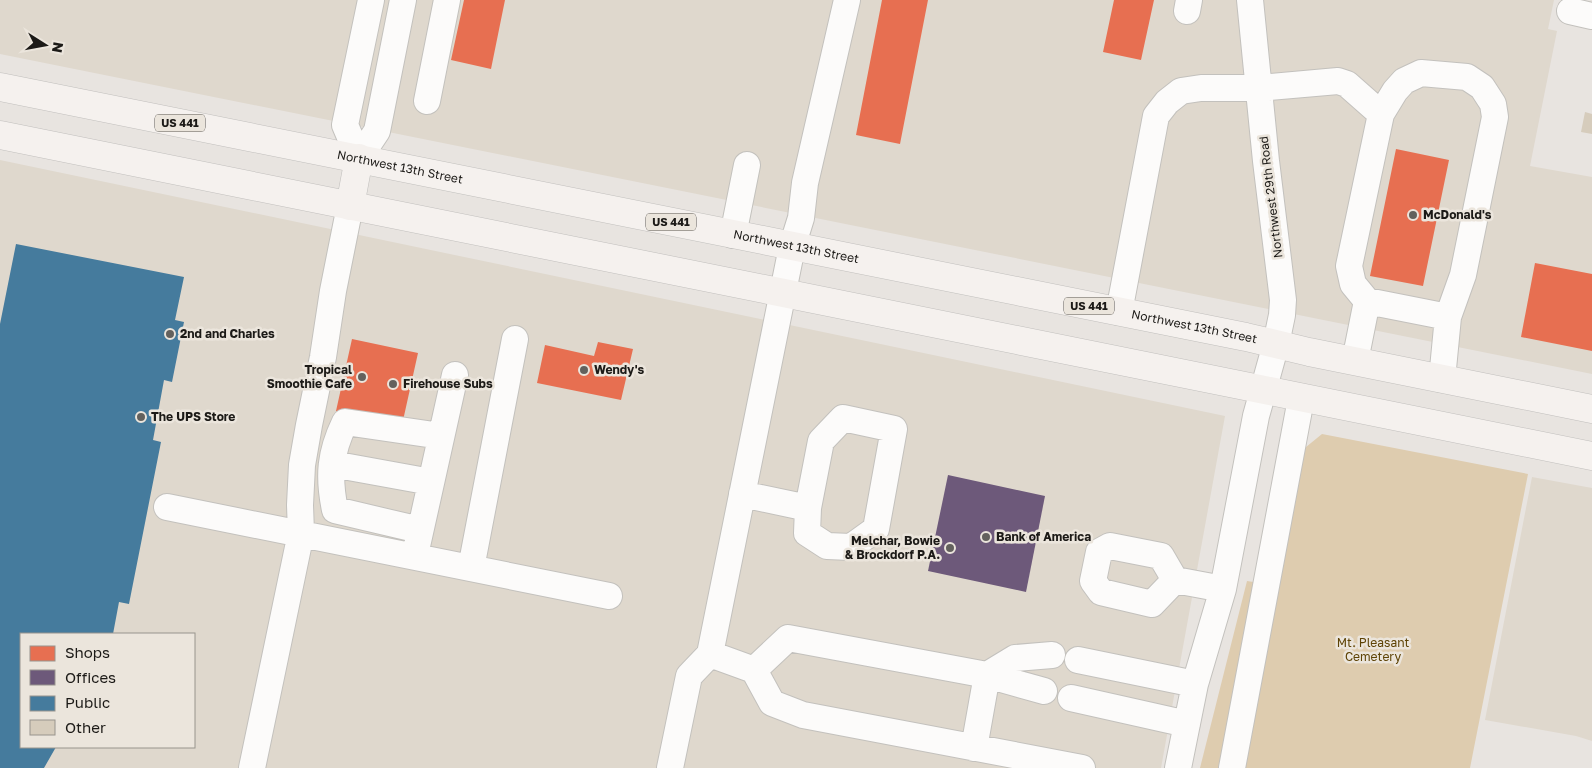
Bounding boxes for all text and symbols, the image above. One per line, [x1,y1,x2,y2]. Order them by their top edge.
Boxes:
north arrow [20,20,70,70]
text: N [49,41,68,54]
road number: US 441 [155,115,205,132]
street label: Northwest 29th Road [1256,135,1285,259]
street label: Northwest 13th Street [336,147,464,187]
place label: McDonald's [1423,207,1492,222]
marker: McDonald's [1407,209,1419,221]
road number: US 441 [646,213,696,230]
street label: Northwest 13th Street [732,226,861,266]
road number: US 441 [1064,298,1114,314]
street label: Northwest 13th Street [1130,306,1259,346]
place label: 2nd and Charles [180,326,275,341]
marker: 2nd and Charles [164,328,176,340]
place label: Tropical Smoothie Cafe [267,362,352,391]
place label: Wendy's [594,362,645,377]
marker: Wendy's [578,364,590,376]
marker: Tropical Smoothie Cafe [356,371,368,383]
place label: Firehouse Subs [403,376,493,391]
marker: Firehouse Subs [387,378,399,390]
place label: The UPS Store [151,409,235,424]
marker: The UPS Store [135,411,147,423]
place label: Bank of America [996,529,1091,544]
marker: Bank of America [980,531,992,543]
place label: Melchar, Bowie & Brockdorf P.A. [845,533,940,562]
marker: Melchar, Bowie & Brockdorf P.A. [944,542,956,554]
legend [20,633,195,748]
park label: Mt. Pleasant Cemetery [1337,635,1409,664]
text: Shops [65,643,110,661]
text: Offices [65,668,116,686]
text: Public [65,693,110,711]
text: Other [65,718,106,736]

